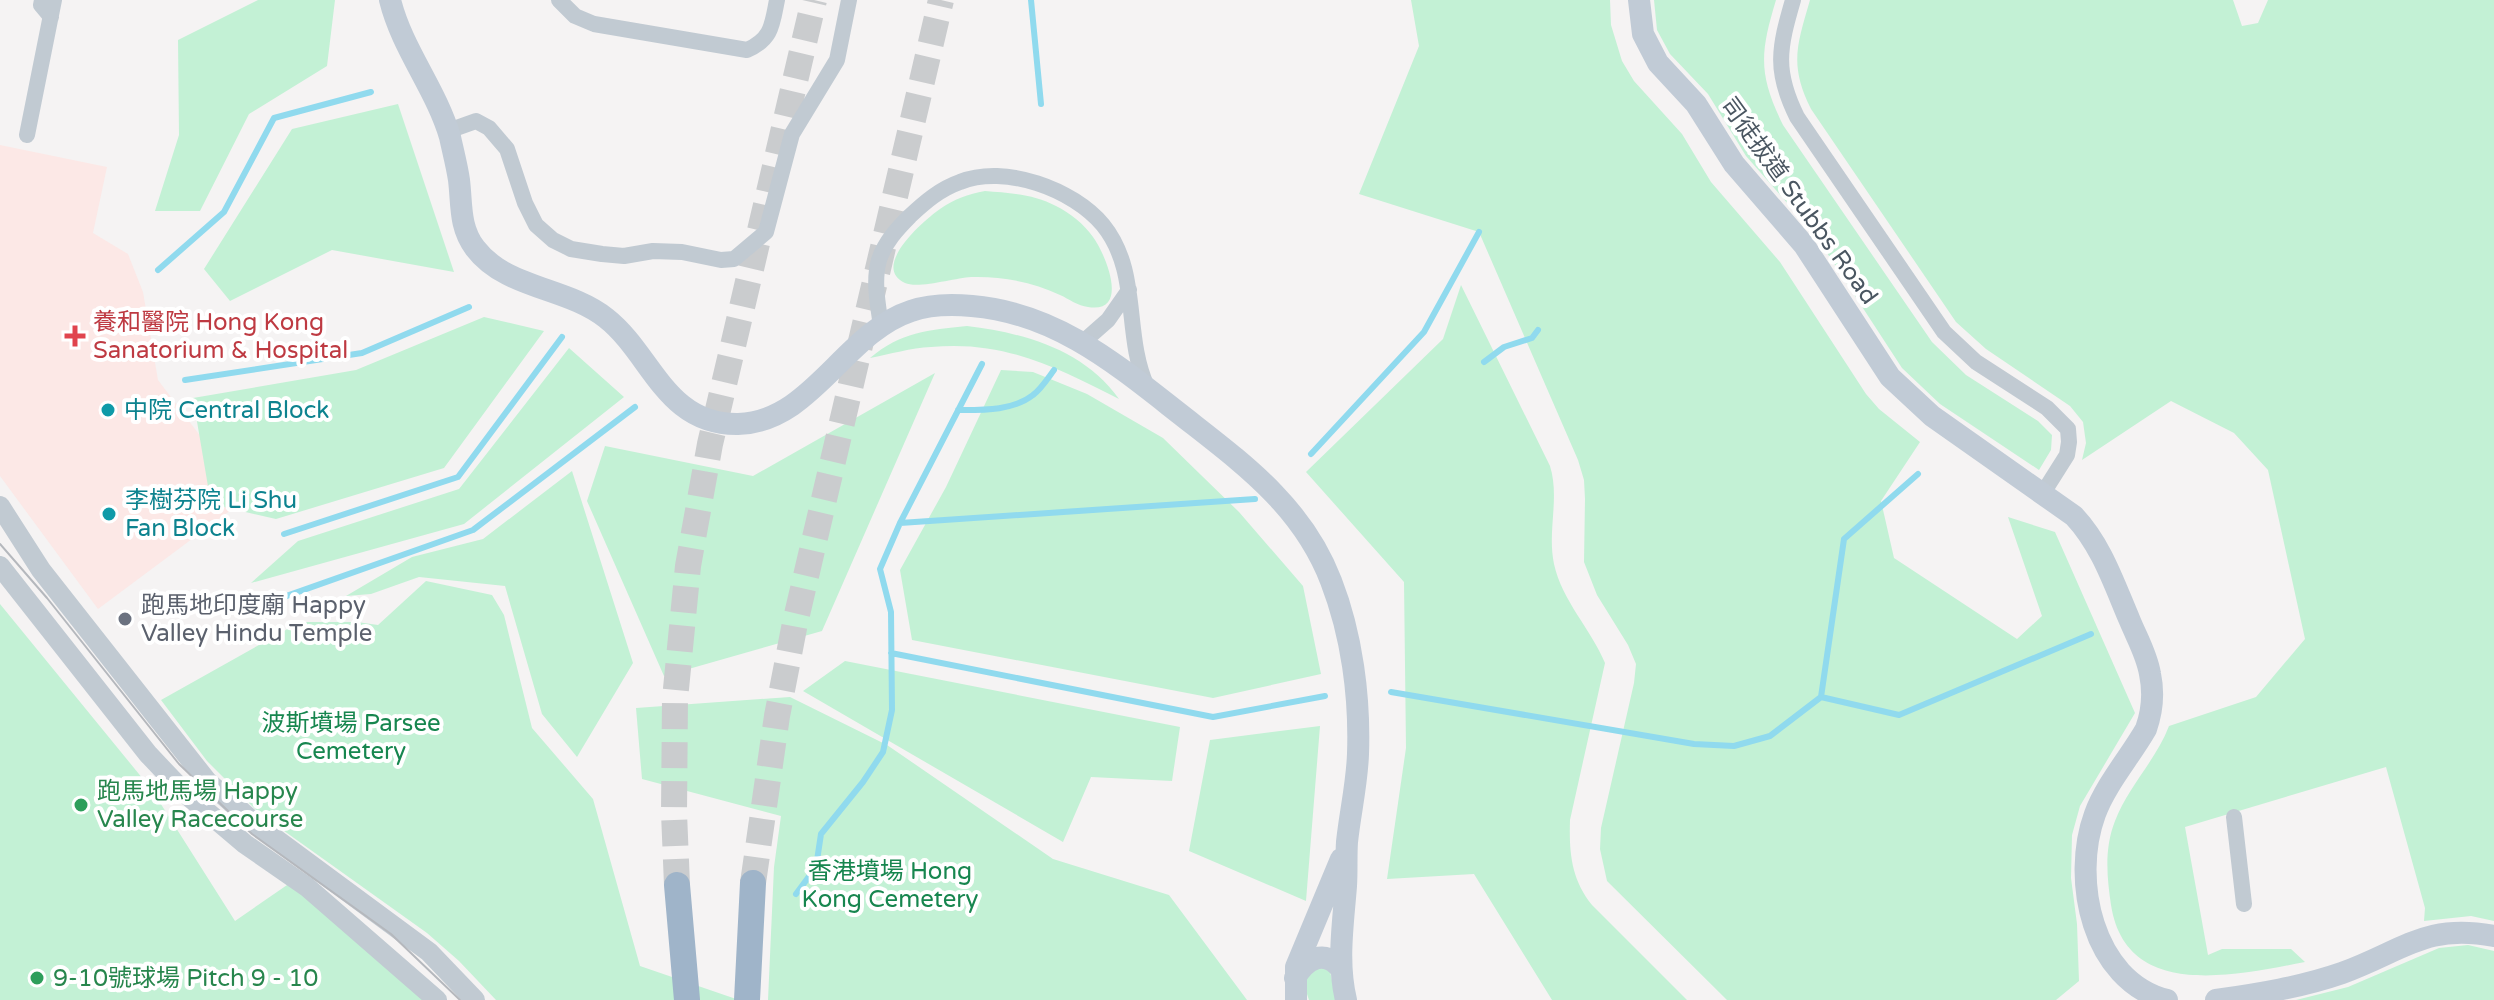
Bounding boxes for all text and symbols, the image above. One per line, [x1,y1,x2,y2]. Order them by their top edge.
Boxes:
street label: 司徒拔道 Stubbs Road [1714,92,1884,310]
place label: 養和醫院 Hong Kong Sanatorium & Hospital [93,308,348,365]
marker: 養和醫院 Hong Kong Sanatorium & Hospital [64,325,86,347]
place label: 中院 Central Block [124,396,329,425]
marker: 中院 Central Block [99,401,117,419]
place label: 李樹芬院 Li Shu Fan Block [125,486,297,543]
marker: 李樹芬院 Li Shu Fan Block [100,505,118,523]
place label: 跑馬地印度廟 Happy Valley Hindu Temple [141,591,372,648]
marker: 跑馬地印度廟 Happy Valley Hindu Temple [116,610,134,628]
park label: 波斯墳場 Parsee Cemetery [261,709,441,766]
place label: 跑馬地馬場 Happy Valley Racecourse [97,777,303,834]
marker: 跑馬地馬場 Happy Valley Racecourse [72,796,90,814]
park label: 香港墳場 Hong Kong Cemetery [802,857,979,914]
place label: 9-10號球場 Pitch 9 - 10 [53,964,318,993]
marker: 9-10號球場 Pitch 9 - 10 [28,969,46,987]

